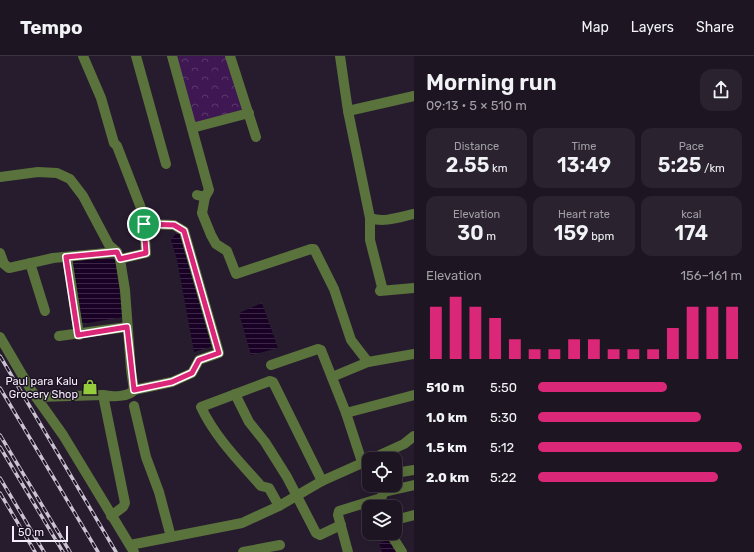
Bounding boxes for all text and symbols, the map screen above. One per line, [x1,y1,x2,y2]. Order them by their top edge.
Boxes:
text: Tempo [20,16,83,39]
text: Map [582,19,609,36]
text: Layers [631,19,674,36]
text: Share [696,19,734,36]
text: Morning run [426,69,557,96]
button: share [700,69,742,111]
text: 09:13 · 5 × 510 m [426,98,527,113]
text: Distance [454,140,499,153]
text: Time [572,140,596,153]
text: Pace [679,140,704,153]
text: 2.55 [446,153,489,177]
text: 13:49 [557,153,611,177]
text: 5:25 [658,153,701,177]
text: km [489,162,507,175]
text: /km [701,162,725,175]
pin [127,207,161,241]
text: Elevation [453,208,500,221]
text: Heart rate [558,208,610,221]
text: kcal [681,208,701,221]
icon: arrive [133,213,155,235]
text: 30 [457,221,484,245]
text: 159 [554,221,589,245]
text: 174 [675,221,708,245]
text: m [484,230,496,243]
text: bpm [589,230,614,243]
text: Elevation [426,268,482,283]
text: 156–161 m [680,268,742,283]
place label: Paul para Kalu Grocery Shop [6,375,78,401]
shop icon: Paul para Kalu Grocery Shop [81,378,99,396]
text: 510 m [426,380,464,395]
text: 5:50 [490,380,517,395]
text: 1.0 km [426,410,467,425]
text: 5:30 [490,410,517,425]
text: 1.5 km [426,440,467,455]
text: 5:12 [490,440,514,455]
map controls [362,452,402,540]
button: locate [362,452,402,492]
text: 2.0 km [426,470,469,485]
text: 5:22 [490,470,516,485]
button: layers [362,500,402,540]
scale bar [12,524,68,543]
text: 50 m [18,526,44,539]

